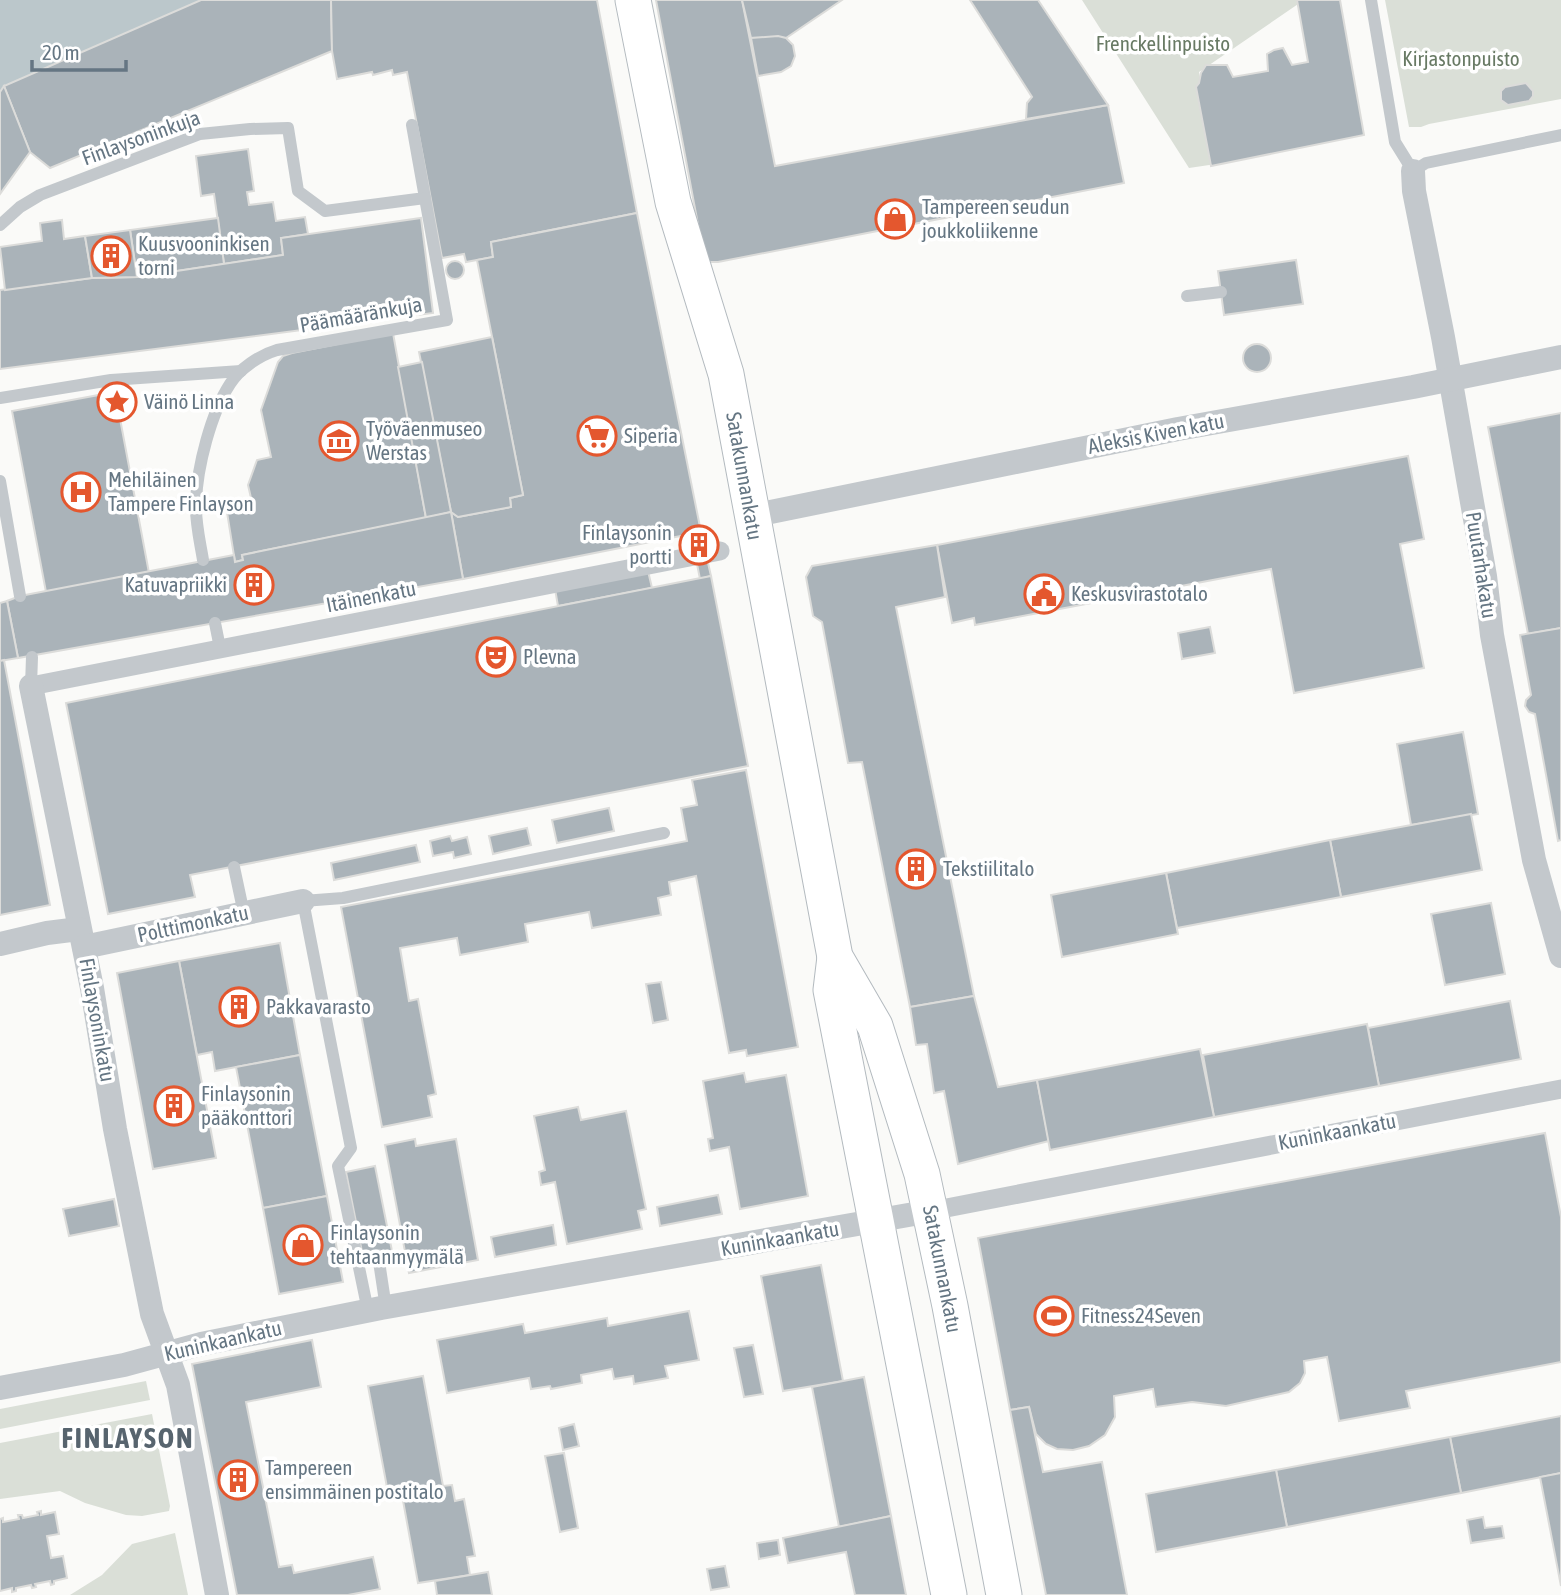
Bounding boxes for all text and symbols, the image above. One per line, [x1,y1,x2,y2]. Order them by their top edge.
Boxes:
scale bar [32,28,126,72]
park label: Frenckellinpuisto [1096,31,1230,55]
text: 20 m [42,40,80,64]
park label: Kirjastonpuisto [1402,46,1520,70]
street label: Finlaysoninkuja [78,105,203,170]
place label: Tampereen seudun joukkoliikenne [921,194,1070,242]
shop icon: Tampereen seudun joukkoliikenne [874,198,916,240]
place label: Kuusvooninkisen torni [138,231,270,279]
building icon: Kuusvooninkisen torni [90,235,132,277]
street label: Päämääränkuja [298,291,424,337]
place icon: Väinö Linna [96,381,138,423]
place label: Väinö Linna [144,389,234,413]
street label: Aleksis Kiven katu [1086,408,1226,458]
street label: Satakunnankatu [722,410,768,542]
supermarket icon: Siperia [576,415,618,457]
place label: Työväenmuseo Werstas [366,416,482,464]
museum icon: Työväenmuseo Werstas [318,420,360,462]
place label: Siperia [624,423,678,447]
place label: Mehiläinen Tampere Finlayson [108,467,254,515]
hospital icon: Mehiläinen Tampere Finlayson [60,471,102,513]
street label: Puutarhakatu [1462,510,1502,620]
place label: Finlaysonin portti [582,520,672,568]
building icon: Finlaysonin portti [678,524,720,566]
building icon: Katuvapriikki [233,564,275,606]
place label: Katuvapriikki [124,572,227,596]
public building icon: Keskusvirastotalo [1023,573,1065,615]
street label: Itäinenkatu [324,576,418,616]
place label: Keskusvirastotalo [1071,581,1208,605]
theatre icon: Plevna [475,636,517,678]
place label: Plevna [523,644,577,668]
building icon: Tekstiilitalo [895,848,937,890]
place label: Tekstiilitalo [943,856,1034,880]
street label: Polttimonkatu [135,900,250,946]
street label: Finlaysoninkatu [75,956,121,1084]
building icon: Pakkavarasto [218,986,260,1028]
place label: Pakkavarasto [266,994,371,1018]
place label: Finlaysonin pääkonttori [201,1081,292,1129]
building icon: Finlaysonin pääkonttori [153,1085,195,1127]
street label: Kuninkaankatu [1276,1108,1398,1154]
street label: Satakunnankatu [919,1203,967,1335]
street label: Kuninkaankatu [719,1216,841,1260]
place label: Finlaysonin tehtaanmyymälä [330,1220,464,1268]
shop icon: Finlaysonin tehtaanmyymälä [282,1224,324,1266]
sports icon: Fitness24Seven [1033,1295,1075,1337]
place label: Fitness24Seven [1081,1303,1201,1327]
street label: Kuninkaankatu [162,1315,284,1365]
district label: FINLAYSON [61,1422,195,1454]
place label: Tampereen ensimmäinen postitalo [265,1455,444,1503]
building icon: Tampereen ensimmäinen postitalo [217,1459,259,1501]

